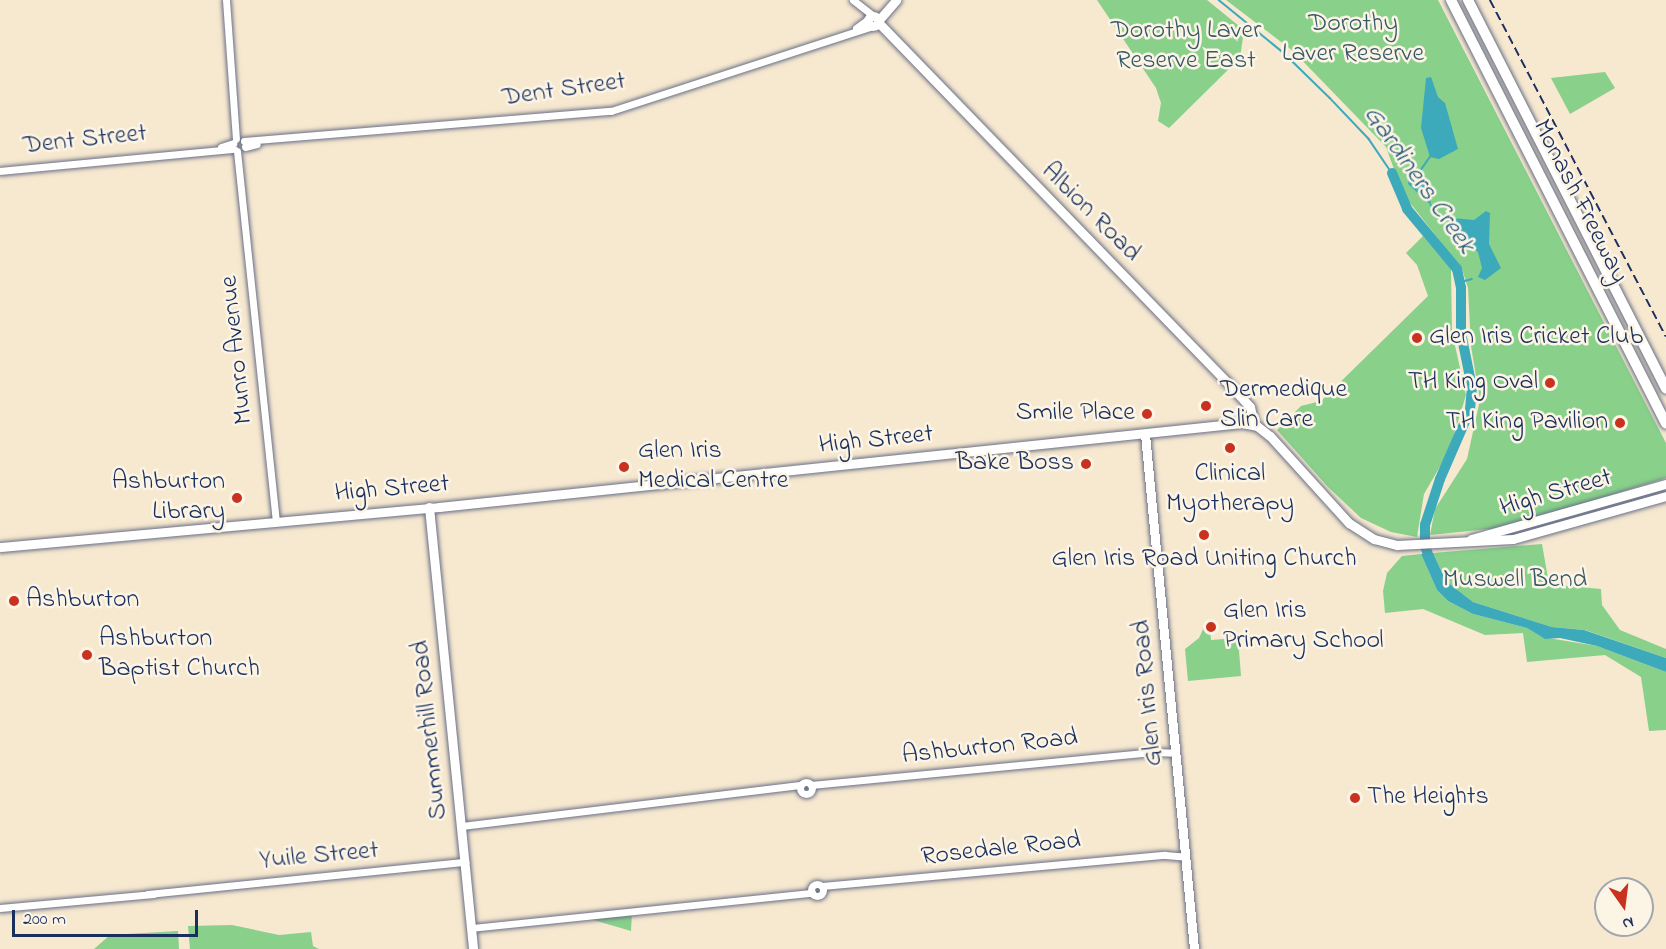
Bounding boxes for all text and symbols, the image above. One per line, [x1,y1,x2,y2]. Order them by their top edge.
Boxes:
park label: Dorothy Laver Reserve [1282,9,1424,70]
park label: Dorothy Laver Reserve East [1111,16,1261,77]
street label: Dent Street [500,67,628,115]
water label: Gardiners Creek [1356,100,1482,260]
street label: Monash Freeway [1524,115,1634,289]
street label: Dent Street [22,119,148,163]
street label: Albion Road [1034,157,1146,269]
street label: Munro Avenue [215,274,261,426]
place label: Glen Iris Cricket Club [1429,322,1643,354]
marker: Glen Iris Cricket Club [1410,331,1424,345]
place label: TH King Oval [1408,367,1538,399]
place label: Dermedique Slin Care [1220,375,1347,436]
marker: TH King Oval [1543,376,1557,390]
marker: Dermedique Slin Care [1197,397,1215,415]
place label: Smile Place [1016,398,1135,430]
marker: Smile Place [1140,407,1154,421]
place label: TH King Pavilion [1446,407,1608,439]
marker: TH King Pavilion [1613,416,1627,430]
street label: High Street [817,419,935,463]
place label: Glen Iris Medical Centre [638,436,788,497]
marker: Clinical Myotherapy [1221,439,1239,457]
place label: Bake Boss [955,448,1074,480]
marker: Bake Boss [1079,457,1093,471]
marker: Glen Iris Medical Centre [615,458,633,476]
place label: Clinical Myotherapy [1166,459,1294,520]
street label: High Street [1497,463,1615,525]
place label: Ashburton Library [112,467,225,528]
street label: High Street [333,469,451,511]
marker: Ashburton Library [230,491,244,505]
marker: Glen Iris Road Uniting Church [1197,528,1211,542]
place label: Glen Iris Road Uniting Church [1051,544,1357,576]
park label: Muswell Bend [1443,565,1587,597]
place label: Ashburton [26,585,139,617]
marker: Ashburton [7,594,21,608]
place label: Glen Iris Primary School [1223,596,1384,658]
street label: Glen Iris Road [1127,619,1171,767]
marker: Glen Iris Primary School [1204,620,1218,634]
place label: Ashburton Baptist Church [99,624,260,686]
street label: Summerhill Road [406,639,456,821]
marker: Ashburton Baptist Church [80,648,94,662]
street label: Ashburton Road [901,723,1079,773]
place label: The Heights [1367,782,1489,814]
marker: The Heights [1348,791,1362,805]
street label: Rosedale Road [920,826,1082,874]
street label: Yuile Street [258,836,380,878]
north arrow [1594,877,1654,937]
scale bar [15,898,201,936]
text: 200 m [23,907,66,933]
text: N [1620,910,1636,935]

